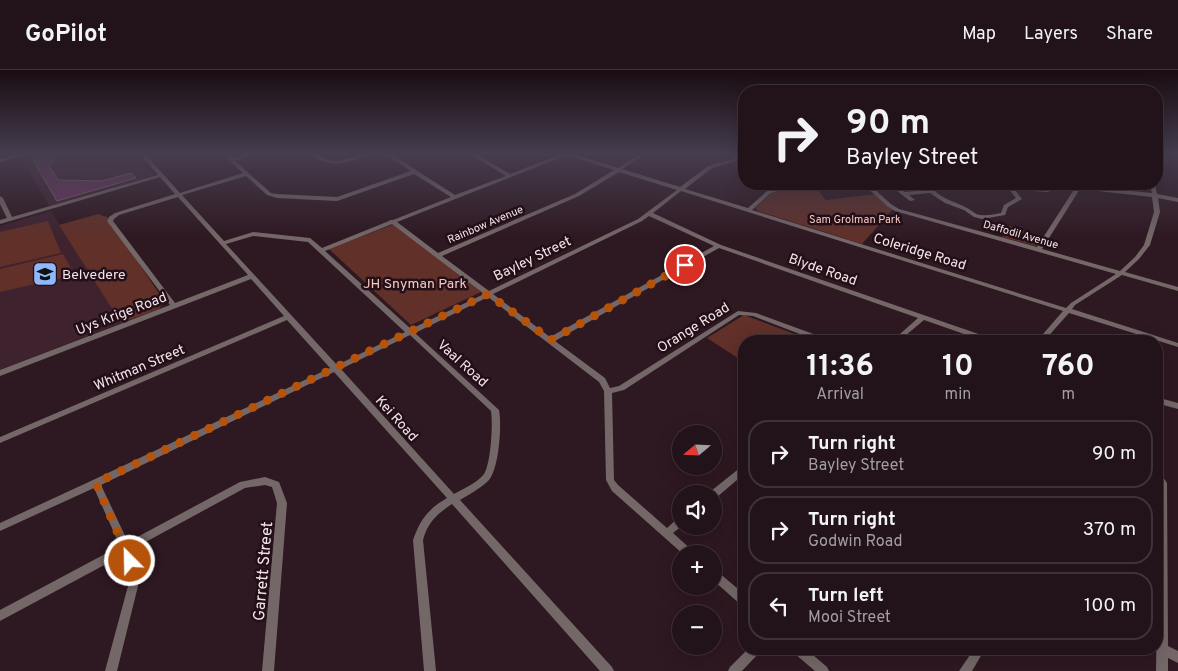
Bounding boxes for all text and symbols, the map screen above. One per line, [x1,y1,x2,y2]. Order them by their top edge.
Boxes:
text: GoPilot [25,20,107,50]
text: Map [962,23,996,46]
text: Layers [1024,23,1078,46]
text: Share [1106,23,1153,46]
text: 90 m [846,102,930,146]
icon: right [763,105,828,170]
text: Bayley Street [846,145,978,172]
street label: Rainbow Avenue [445,203,526,247]
park label: Sam Grolman Park [809,213,901,227]
street label: Daffodil Avenue [981,218,1060,252]
street label: Coleridge Road [871,230,968,275]
street label: Bayley Street [491,233,574,285]
pin [664,244,706,286]
icon: arrive [671,251,699,279]
street label: Blyde Road [786,251,859,290]
school or university icon: Belvedere [32,261,58,287]
place label: Belvedere [62,267,126,284]
park label: JH Snyman Park [363,276,467,293]
street label: Uys Krige Road [74,289,169,340]
street label: Orange Road [654,299,733,357]
street label: Vaal Road [433,337,491,391]
street label: Whitman Street [92,342,188,395]
text: 11:36 [806,349,874,386]
text: 10 [942,349,974,386]
text: 760 [1042,349,1095,386]
text: Arrival [816,385,864,405]
text: min [945,385,971,405]
text: m [1062,385,1075,405]
street label: Kei Road [371,393,421,445]
north arrow [672,425,722,475]
map controls [672,425,722,655]
text: Turn right [808,432,896,456]
icon: right [765,440,793,468]
text: 90 m [1092,442,1136,466]
text: Bayley Street [808,456,904,476]
button: sound [672,485,722,535]
text: Turn right [808,508,896,532]
icon: right [765,516,793,544]
text: 370 m [1083,518,1136,542]
street label: Garrett Street [250,521,278,622]
text: Godwin Road [808,532,903,552]
position arrow [103,534,155,586]
button: + [672,545,722,595]
text: Turn left [808,584,884,608]
icon: left [765,592,793,620]
text: 100 m [1084,594,1136,618]
button: − [672,605,722,655]
text: Mooi Street [808,608,891,628]

